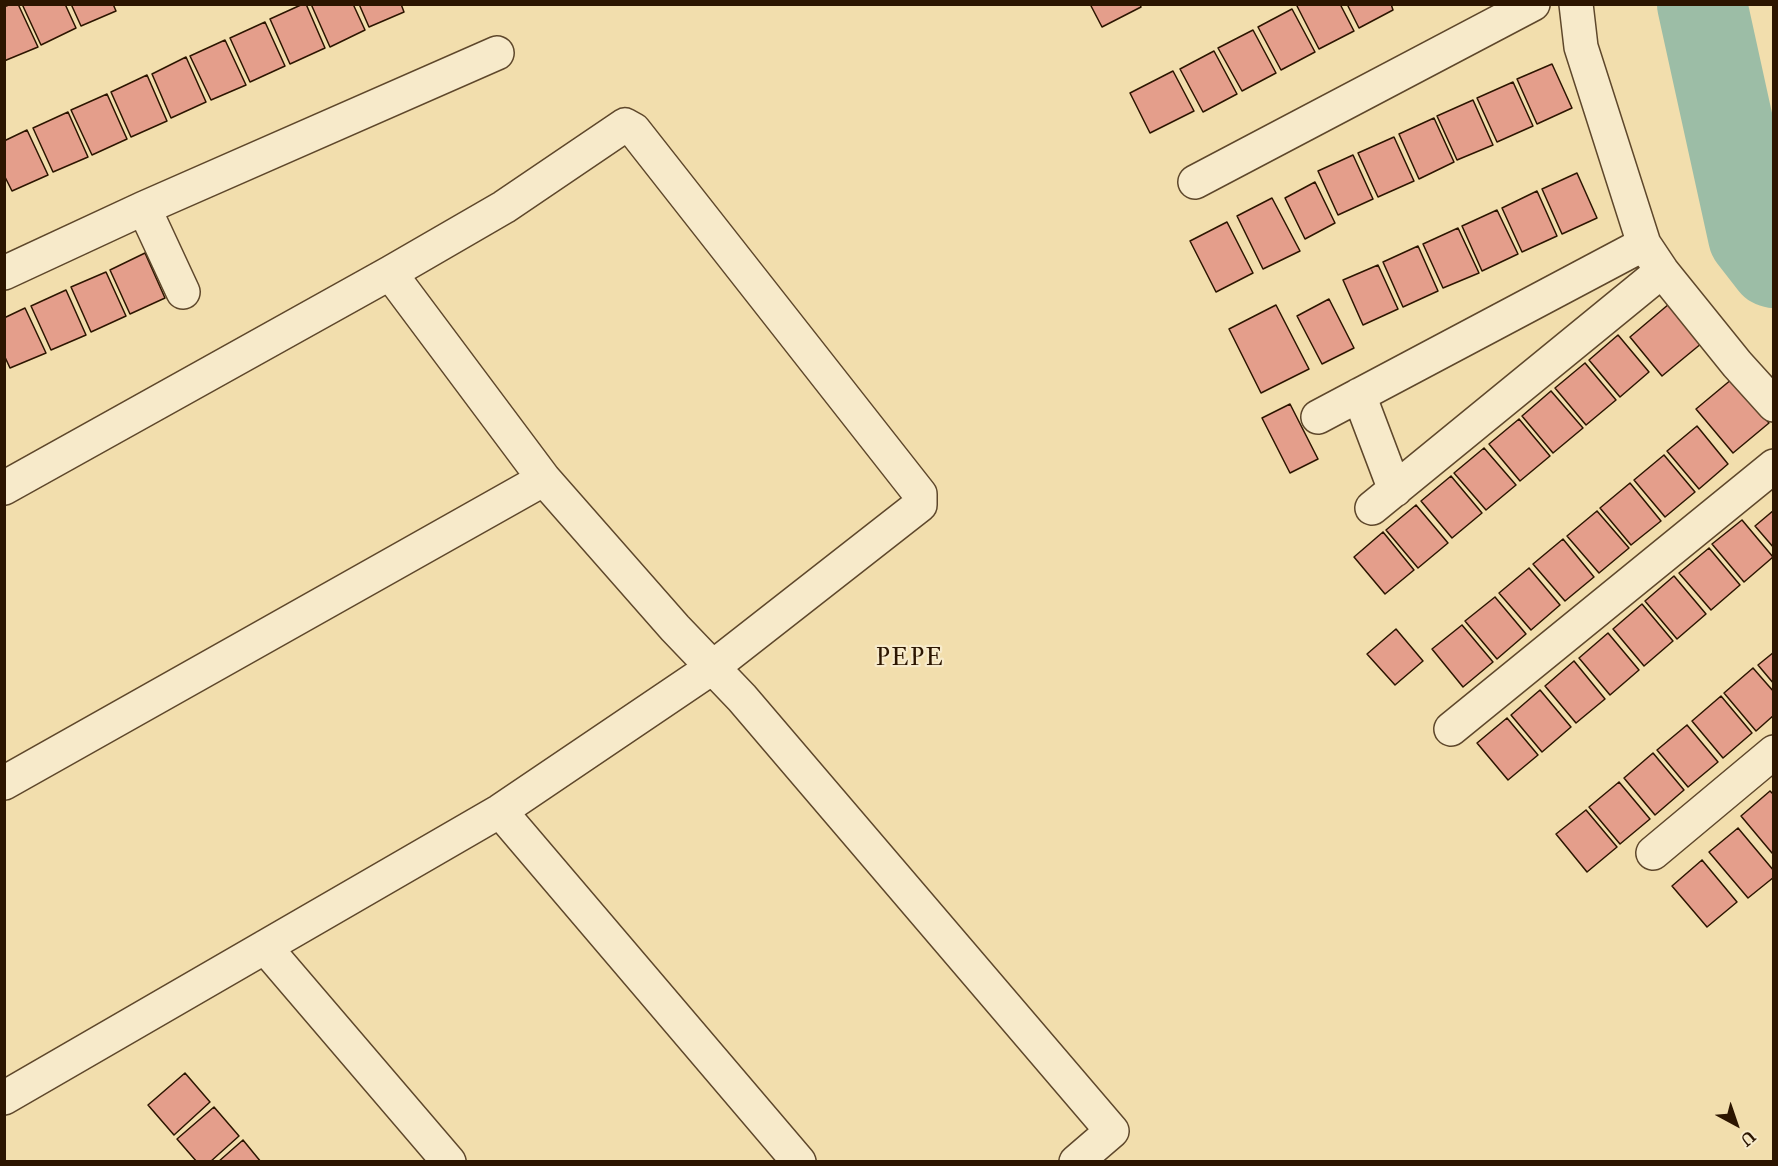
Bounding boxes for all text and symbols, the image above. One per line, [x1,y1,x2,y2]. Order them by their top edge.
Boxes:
district label: PEPE [876,646,944,674]
north arrow [1706,1094,1766,1154]
text: U [1736,1126,1759,1150]

